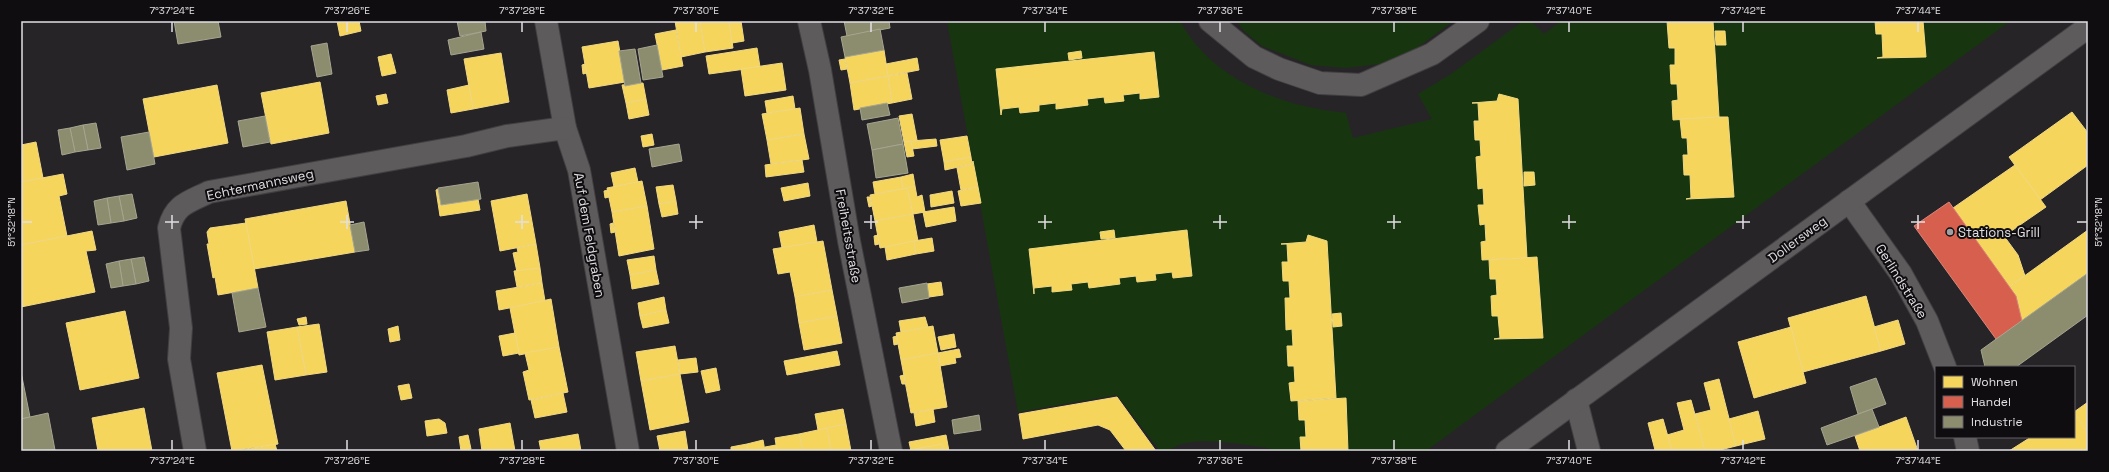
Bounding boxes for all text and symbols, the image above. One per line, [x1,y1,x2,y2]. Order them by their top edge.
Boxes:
text: 7°37'24"E [149,4,195,17]
text: 7°37'26"E [324,4,370,17]
text: 7°37'28"E [499,4,545,17]
text: 7°37'30"E [673,4,719,17]
text: 7°37'32"E [848,4,894,17]
text: 7°37'34"E [1022,4,1068,17]
text: 7°37'36"E [1197,4,1243,17]
text: 7°37'38"E [1371,4,1417,17]
text: 7°37'40"E [1546,4,1592,17]
text: 7°37'42"E [1720,4,1766,17]
text: 7°37'44"E [1895,4,1941,17]
street label: Echtermannsweg [205,165,315,204]
street label: Auf dem Feldgraben [570,171,609,299]
street label: Freiheitsstraße [832,188,865,284]
text: 51°32'18"N [5,197,18,247]
text: 51°32'18"N [2092,197,2105,247]
street label: Dollersweg [1765,212,1830,266]
place label: Stations-Grill [1958,224,2040,241]
marker: Stations-Grill [1945,227,1955,237]
street label: Gerlindstraße [1872,241,1931,322]
legend [1935,366,2075,438]
text: Wohnen [1971,374,2018,390]
text: Handel [1971,394,2011,410]
text: Industrie [1971,414,2023,430]
text: 7°37'24"E [149,454,195,467]
text: 7°37'26"E [324,454,370,467]
text: 7°37'28"E [499,454,545,467]
text: 7°37'30"E [673,454,719,467]
text: 7°37'32"E [848,454,894,467]
text: 7°37'34"E [1022,454,1068,467]
text: 7°37'36"E [1197,454,1243,467]
text: 7°37'38"E [1371,454,1417,467]
text: 7°37'40"E [1546,454,1592,467]
text: 7°37'42"E [1720,454,1766,467]
text: 7°37'44"E [1895,454,1941,467]

